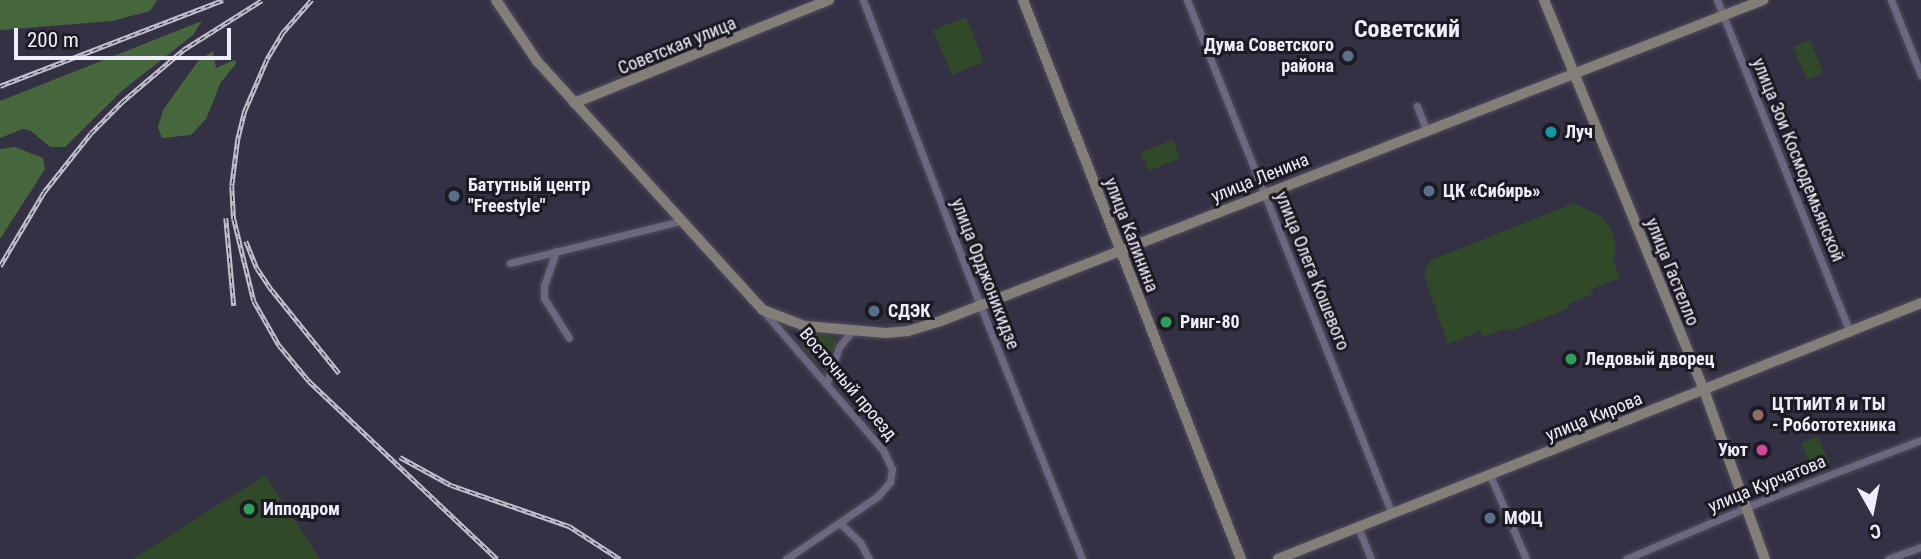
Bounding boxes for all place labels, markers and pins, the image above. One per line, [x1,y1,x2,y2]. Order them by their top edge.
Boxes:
place label: Дума Советского района [1204,35,1334,78]
marker: Дума Советского района [1340,48,1356,64]
place label: Луч [1565,121,1593,143]
marker: Луч [1543,124,1559,140]
place label: Батутный центр "Freestyle" [468,175,590,218]
place label: ЦК «Сибирь» [1443,180,1540,202]
marker: ЦК «Сибирь» [1421,183,1437,199]
marker: Батутный центр "Freestyle" [446,188,462,204]
place label: СДЭК [888,300,930,322]
marker: СДЭК [866,303,882,319]
place label: Ринг-80 [1180,311,1240,333]
marker: Ринг-80 [1158,314,1174,330]
place label: Ледовый дворец [1585,348,1714,370]
marker: Ледовый дворец [1563,351,1579,367]
place label: ЦТТиИТ Я и ТЫ - Робототехника [1772,394,1896,436]
marker: ЦТТиИТ Я и ТЫ - Робототехника [1750,407,1766,423]
place label: Уют [1718,439,1748,461]
marker: Уют [1754,442,1770,458]
place label: Ипподром [263,498,340,520]
marker: Ипподром [241,501,257,517]
place label: МФЦ [1504,507,1543,529]
marker: МФЦ [1482,510,1498,526]

